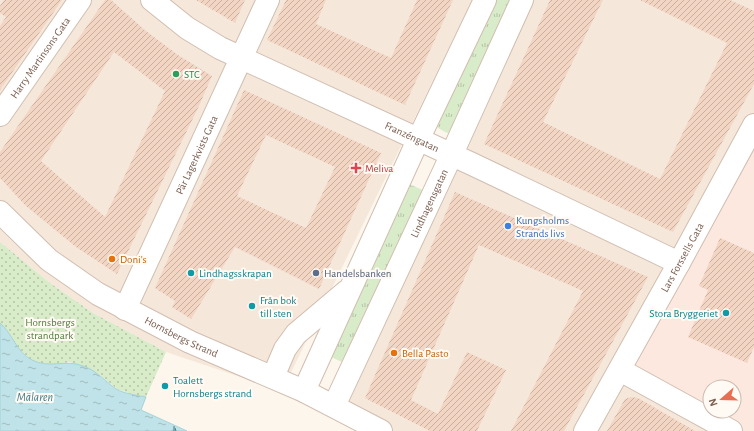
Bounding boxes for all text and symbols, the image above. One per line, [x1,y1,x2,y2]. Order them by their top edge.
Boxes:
street label: Harry Martinsons Gata [8,15,72,100]
marker: STC [171,69,181,79]
place label: STC [184,69,200,80]
street label: Pär Lagerkvists Gata [173,114,219,196]
street label: Franzéngatan [383,119,441,154]
marker: Meliva [350,162,362,174]
place label: Meliva [365,163,393,174]
street label: Lindhagensgatan [408,167,450,239]
place label: Kungsholms Strands livs [516,215,569,239]
marker: Kungsholms Strands livs [503,221,513,231]
street label: Lars Forssells Gata [659,221,705,294]
marker: Doni’s [107,254,117,264]
place label: Doni’s [120,254,147,265]
marker: Lindhagsskrapan [186,268,196,278]
place label: Lindhagsskrapan [199,268,272,279]
marker: Handelsbanken [311,268,321,278]
place label: Handelsbanken [324,268,391,279]
place label: Från bok till sten [260,295,296,319]
marker: Från bok till sten [247,301,257,311]
place label: Stora Bryggeriet [649,308,718,319]
marker: Stora Bryggeriet [721,308,731,318]
street label: Hornsbergs Strand [143,314,220,359]
park label: Hornsbergs strandpark [25,317,75,341]
marker: Bella Pasto [389,348,399,358]
place label: Bella Pasto [402,348,449,359]
place label: Toalett Hornsbergs strand [173,375,252,399]
north arrow [702,379,742,419]
marker: Toalett Hornsbergs strand [160,381,170,391]
water label: Mälaren [17,391,53,403]
text: N [707,397,720,408]

